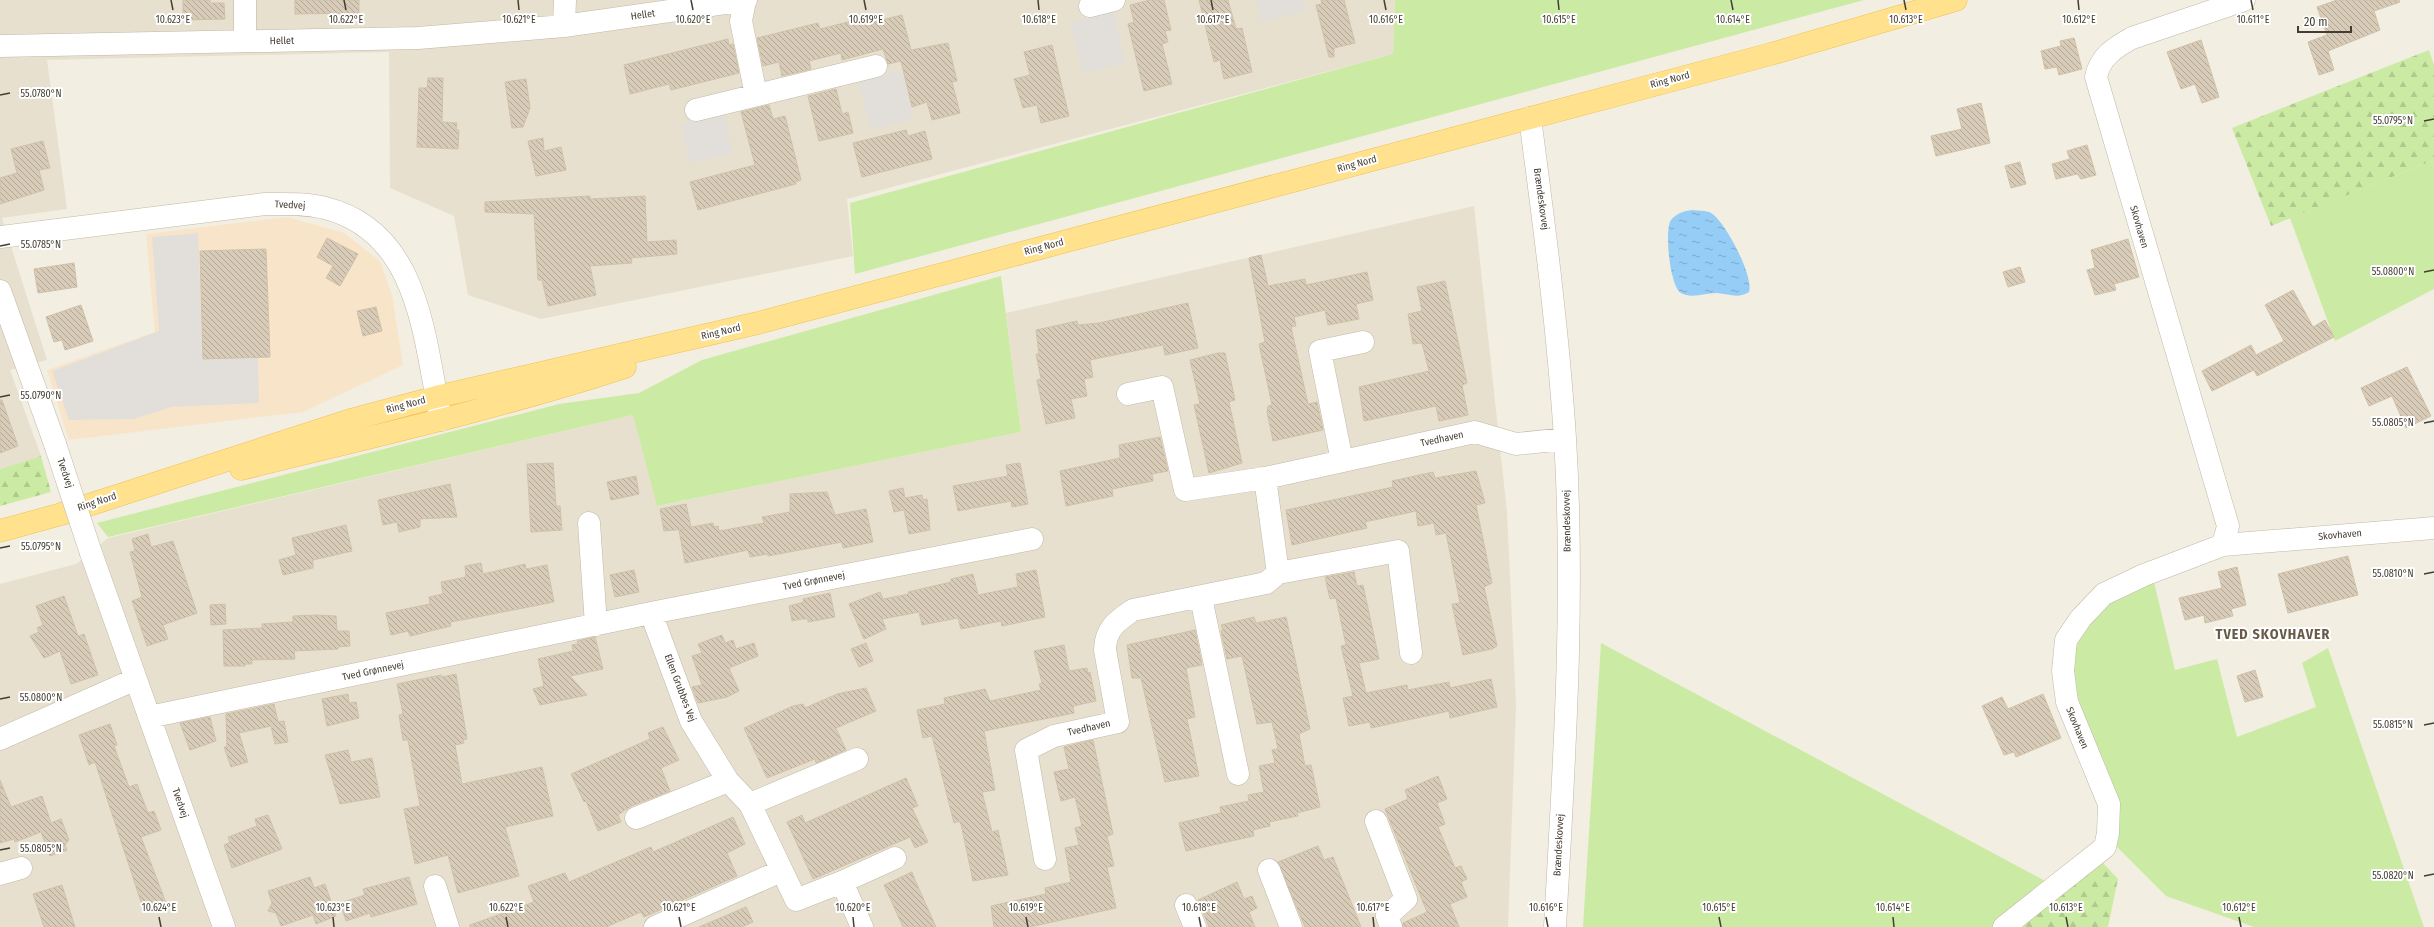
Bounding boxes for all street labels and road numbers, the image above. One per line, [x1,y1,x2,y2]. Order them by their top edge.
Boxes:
street label: Hellet [630,7,657,23]
street label: Hellet [270,35,295,47]
street label: Ring Nord [1649,69,1691,91]
street label: Ring Nord [1336,153,1378,175]
street label: Brændeskovvej [1531,167,1551,231]
street label: Tvedvej [274,198,306,212]
street label: Skovhaven [2127,204,2151,250]
street label: Ring Nord [1023,236,1065,258]
street label: Ring Nord [700,322,742,342]
street label: Ring Nord [385,394,427,416]
street label: Tvedhaven [1419,429,1465,449]
street label: Tvedvej [54,456,76,490]
street label: Ring Nord [76,490,118,514]
street label: Brændeskovvej [1560,490,1574,552]
street label: Skovhaven [2318,527,2362,543]
street label: Tved Grønnevej [782,569,846,593]
street label: Ellen Grubbes Vej [662,653,698,723]
street label: Tved Grønnevej [341,659,405,683]
street label: Skovhaven [2063,705,2091,751]
street label: Tvedhaven [1066,717,1112,739]
street label: Tvedvej [169,786,191,820]
street label: Brændeskovvej [1551,814,1567,876]

